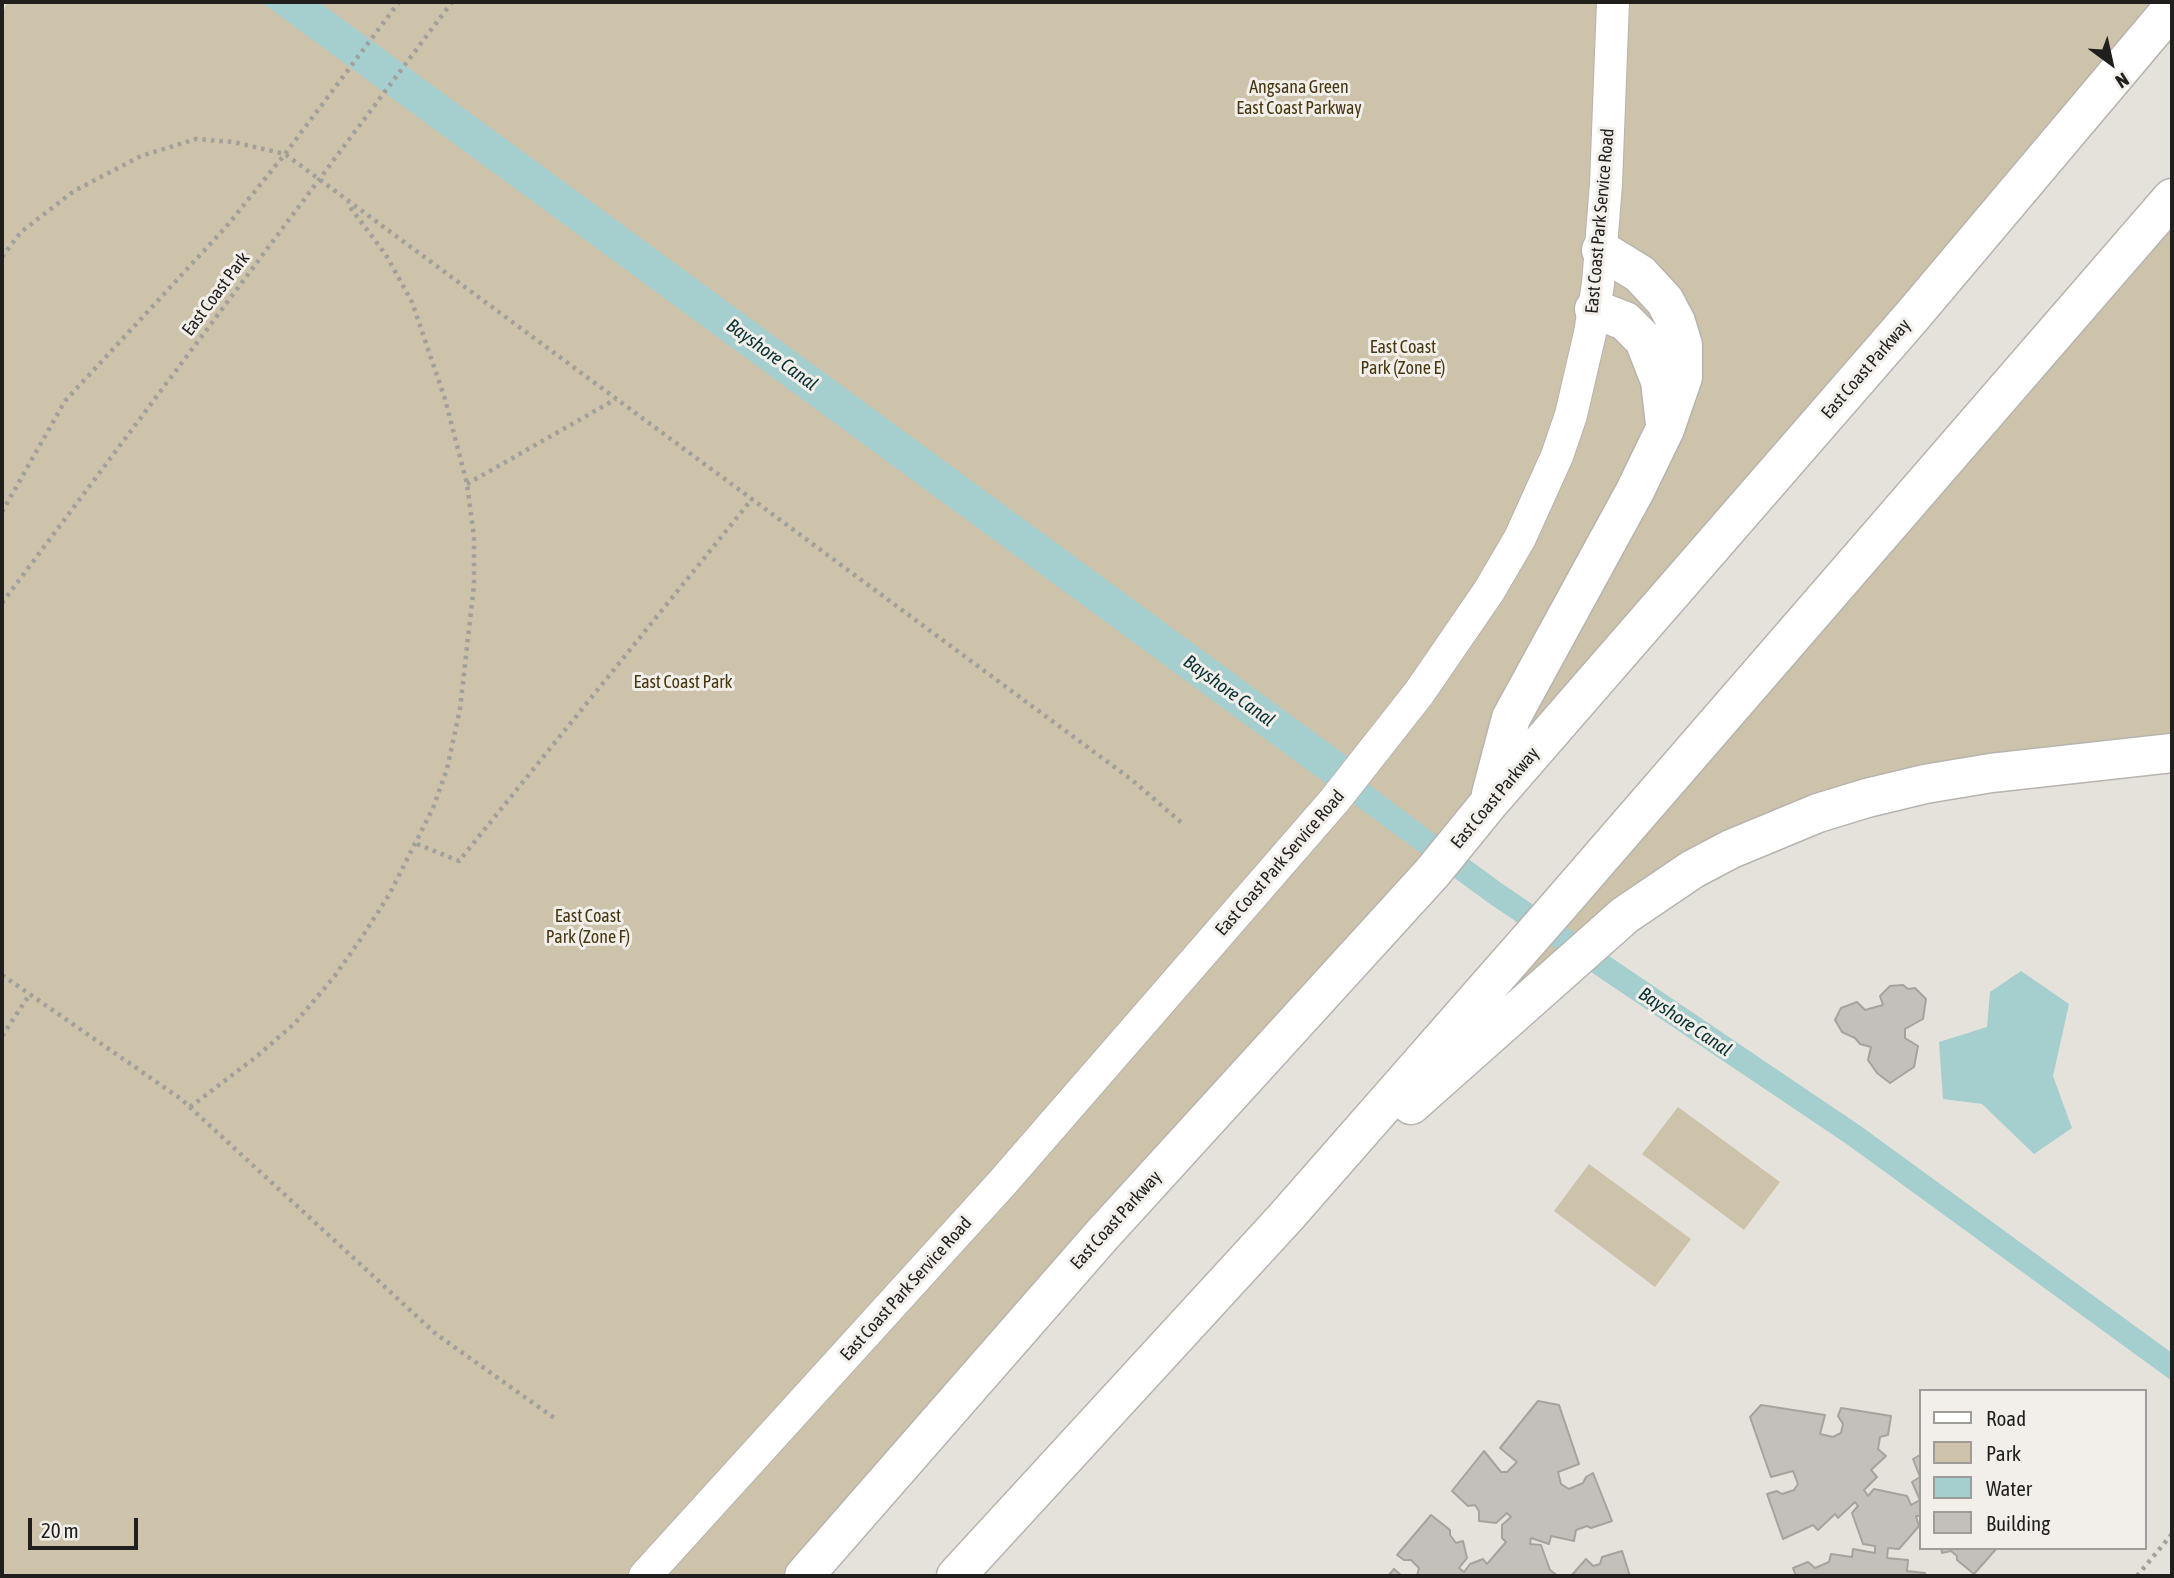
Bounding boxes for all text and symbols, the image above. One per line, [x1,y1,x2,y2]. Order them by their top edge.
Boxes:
north arrow [2076,28,2146,98]
text: N [2112,68,2133,93]
park label: Angsana Green East Coast Parkway [1236,76,1362,119]
street label: East Coast Park Service Road [1581,128,1619,314]
street label: East Coast Park [178,248,254,340]
water label: Bayshore Canal [722,314,822,396]
street label: East Coast Parkway [1817,315,1915,423]
park label: East Coast Park (Zone E) [1361,336,1445,378]
water label: Bayshore Canal [1179,650,1279,732]
park label: East Coast Park [633,671,733,693]
street label: East Coast Parkway [1446,743,1544,853]
street label: East Coast Park Service Road [1211,786,1349,940]
park label: East Coast Park (Zone F) [546,905,630,948]
water label: Bayshore Canal [1634,983,1736,1061]
street label: East Coast Parkway [1066,1166,1166,1274]
street label: East Coast Park Service Road [836,1213,976,1365]
legend [1918,1389,2146,1550]
text: Road [1986,1406,2026,1430]
text: Park [1986,1441,2021,1465]
text: Water [1986,1476,2032,1500]
scale bar [32,1504,142,1548]
text: Building [1986,1511,2050,1535]
text: 20 m [41,1518,79,1542]

